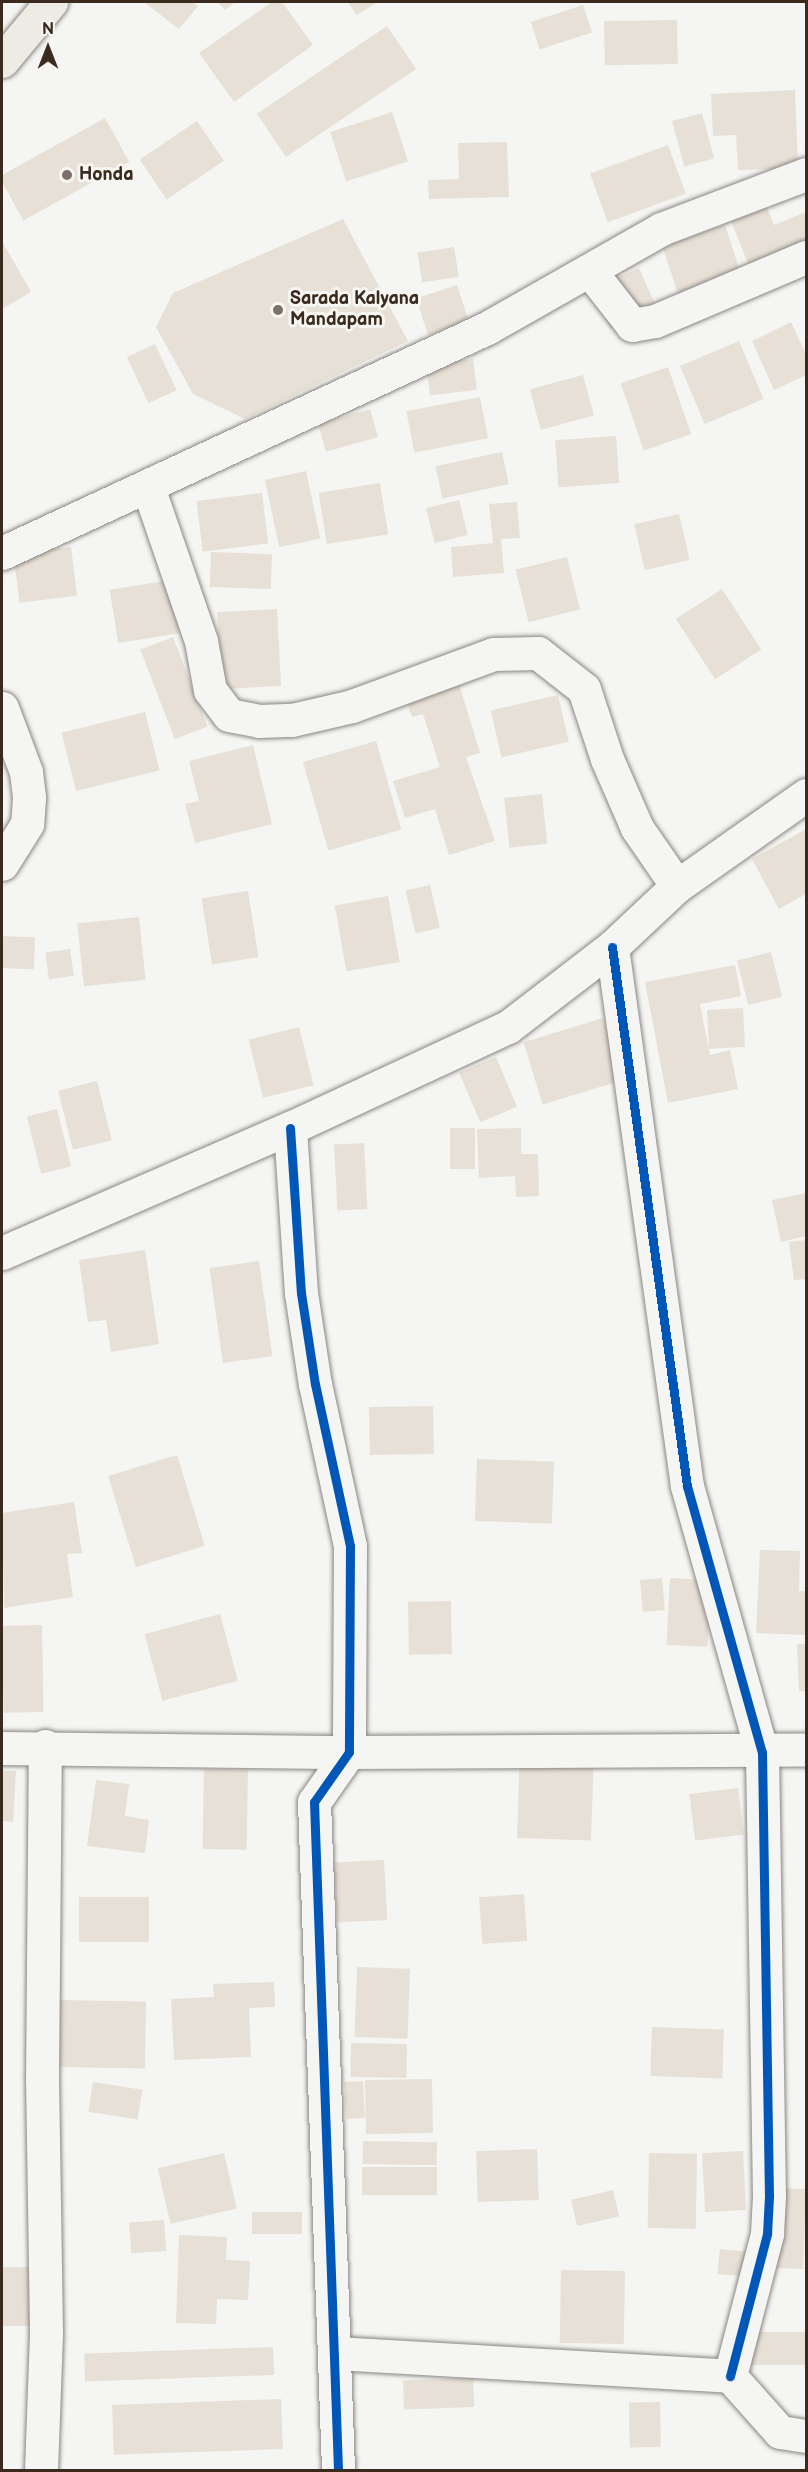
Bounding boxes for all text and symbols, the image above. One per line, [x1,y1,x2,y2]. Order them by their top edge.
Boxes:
north arrow [18,18,78,78]
text: N [42,20,54,39]
place label: Honda [79,164,133,186]
marker: Honda [60,168,74,182]
place label: Sarada Kalyana Mandapam [290,289,419,332]
marker: Sarada Kalyana Mandapam [271,303,285,317]

